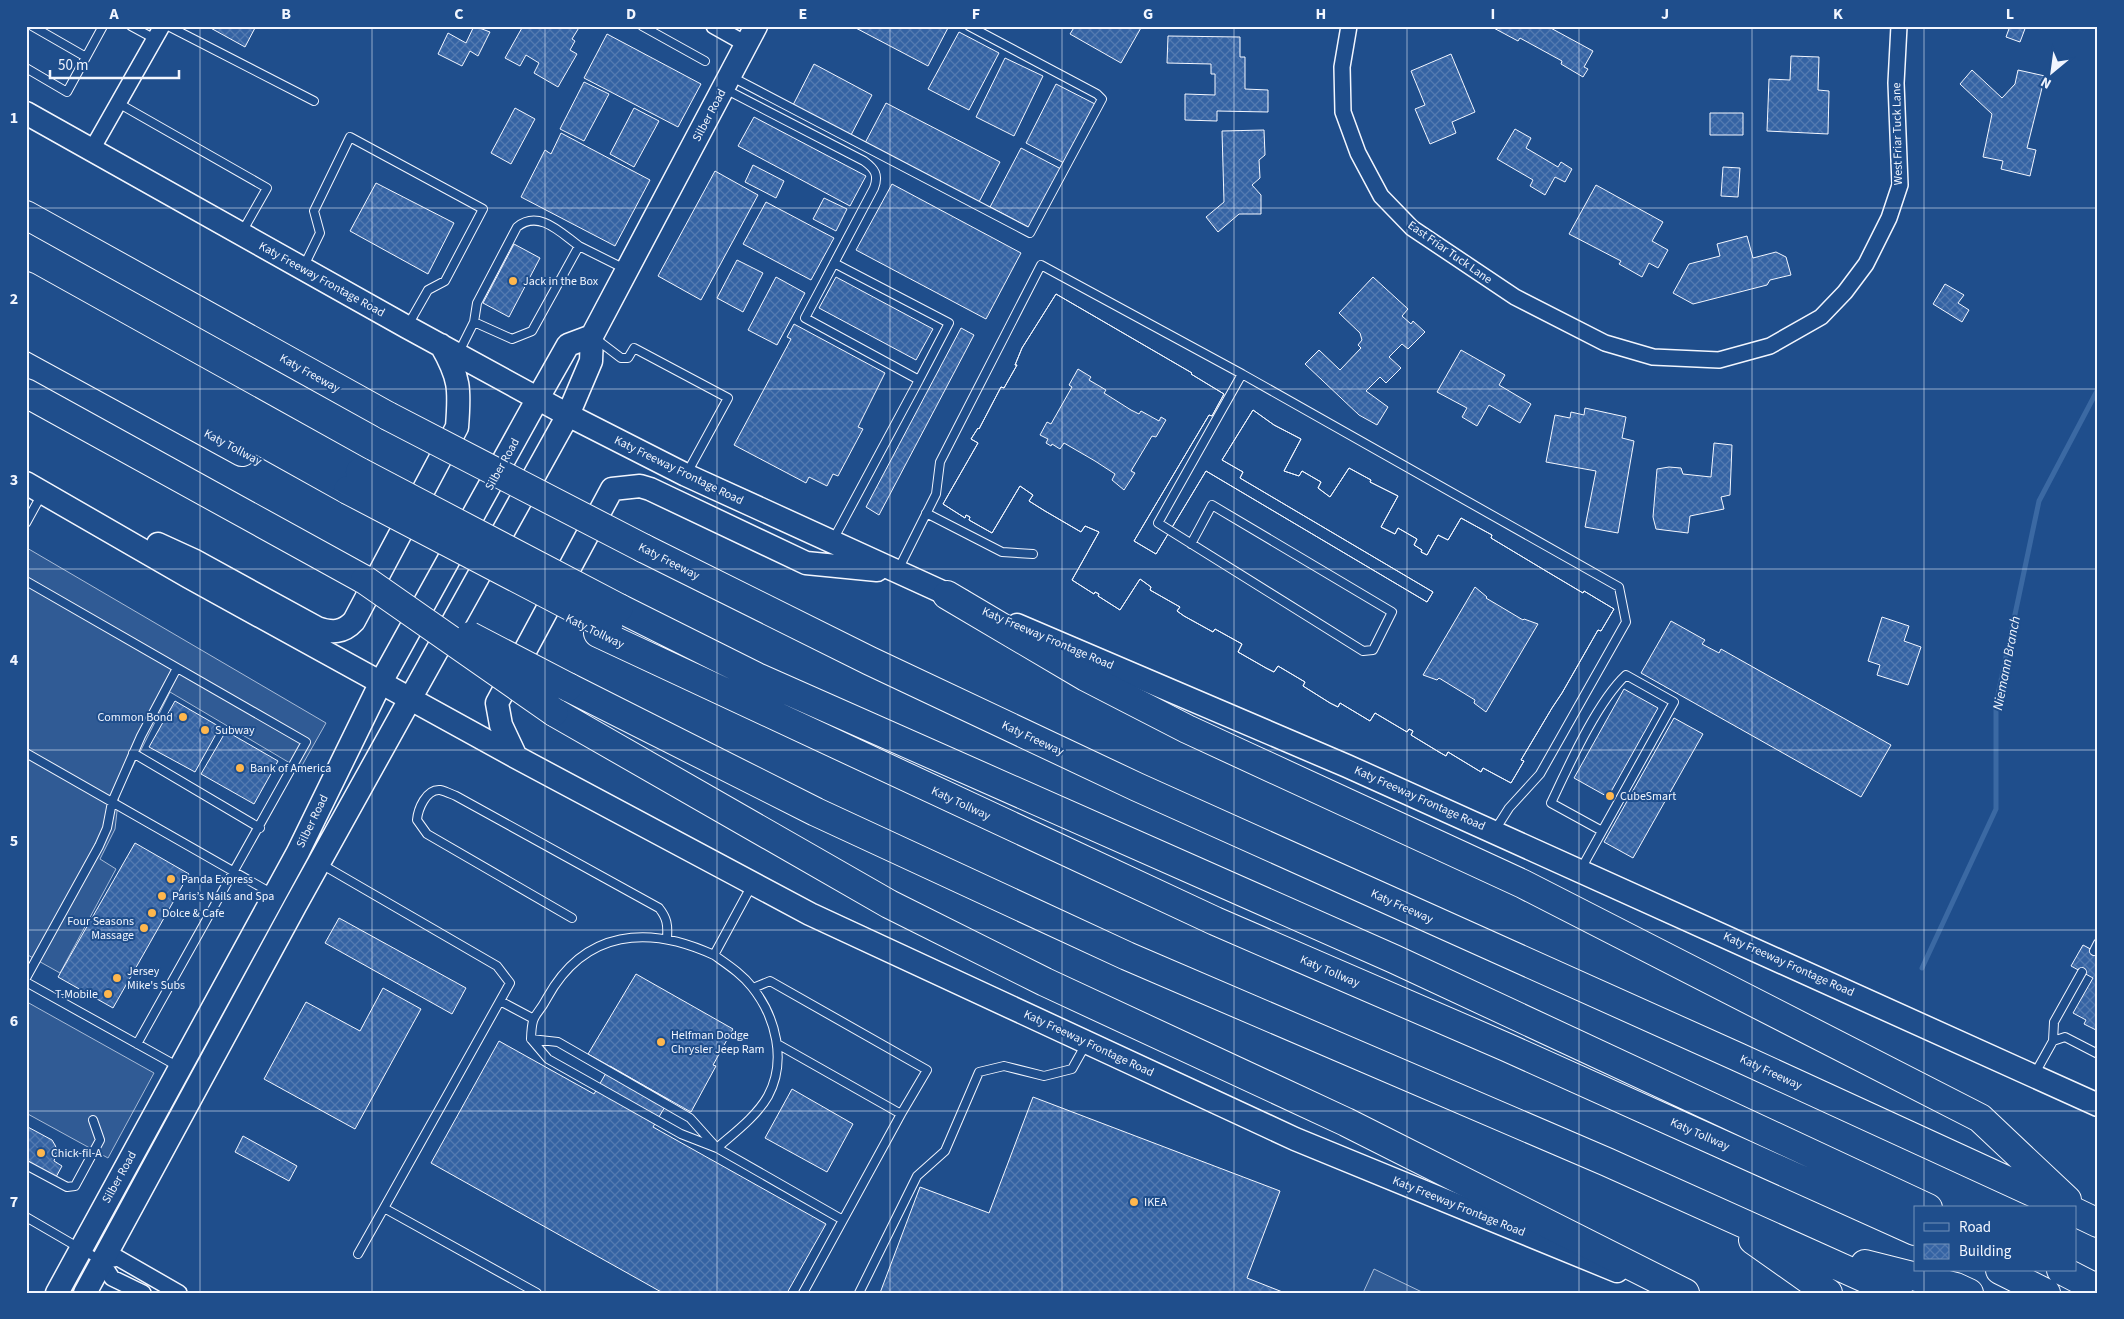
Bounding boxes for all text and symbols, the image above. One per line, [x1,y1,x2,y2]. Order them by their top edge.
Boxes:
text: A [108,3,119,25]
text: B [281,3,291,25]
text: C [454,3,464,25]
text: D [626,3,636,25]
text: E [799,3,807,25]
text: F [972,3,980,25]
text: G [1143,3,1153,25]
text: H [1316,3,1326,25]
text: I [1491,3,1495,25]
text: J [1661,3,1669,25]
text: K [1833,3,1843,25]
text: L [2006,3,2014,25]
scale bar [50,48,179,80]
north arrow [2026,48,2076,98]
text: 50 m [58,55,88,76]
text: N [2037,71,2055,93]
street label: West Friar Tuck Lane [1888,82,1907,185]
street label: Silber Road [688,86,730,145]
text: 1 [10,107,18,129]
street label: East Friar Tuck Lane [1404,217,1495,288]
street label: Katy Freeway Frontage Road [256,238,388,321]
place label: Jack in the Box [523,273,599,290]
marker: Jack in the Box [507,275,519,287]
text: 2 [10,288,18,310]
street label: Katy Freeway [276,350,343,397]
street label: Katy Tollway [201,425,265,470]
street label: Katy Freeway Frontage Road [611,432,746,509]
street label: Silber Road [481,435,524,493]
text: 3 [10,469,18,491]
street label: Katy Freeway [635,539,703,584]
street label: Katy Freeway Frontage Road [979,603,1116,674]
street label: Katy Tollway [563,610,627,653]
water label: Niemann Branch [1988,614,2026,712]
text: 4 [10,649,19,671]
place label: Common Bond [97,709,173,726]
marker: Common Bond [177,711,189,723]
street label: Katy Freeway [999,717,1067,760]
place label: Subway [215,722,255,739]
marker: Subway [199,724,211,736]
place label: Bank of America [250,760,331,777]
marker: Bank of America [234,762,246,774]
street label: Katy Freeway Frontage Road [1352,762,1488,835]
street label: Katy Tollway [928,782,993,825]
place label: CubeSmart [1620,788,1676,805]
marker: CubeSmart [1604,790,1616,802]
street label: Silber Road [292,792,333,851]
text: 5 [10,830,18,852]
place label: Panda Express [181,871,253,888]
marker: Panda Express [165,873,177,885]
street label: Katy Freeway [1368,885,1436,928]
place label: Paris’s Nails and Spa [172,888,274,905]
marker: Paris’s Nails and Spa [156,890,168,902]
place label: Dolce & Cafe [162,905,225,922]
marker: Dolce & Cafe [146,907,158,919]
place label: Four Seasons Massage [67,913,134,944]
marker: Four Seasons Massage [138,922,150,934]
street label: Katy Freeway Frontage Road [1721,928,1857,1001]
street label: Katy Tollway [1297,951,1363,992]
place label: Jersey Mike's Subs [127,963,185,994]
marker: Jersey Mike's Subs [111,972,123,984]
place label: T-Mobile [55,986,98,1003]
marker: T-Mobile [102,988,114,1000]
street label: Katy Freeway Frontage Road [1021,1006,1157,1081]
text: 6 [10,1010,18,1032]
place label: Helfman Dodge Chrysler Jeep Ram [671,1027,765,1058]
marker: Helfman Dodge Chrysler Jeep Ram [655,1036,667,1048]
street label: Katy Freeway [1737,1051,1805,1094]
street label: Katy Tollway [1667,1114,1733,1155]
place label: Chick-fil-A [51,1145,102,1162]
marker: Chick-fil-A [35,1147,47,1159]
street label: Silber Road [98,1148,141,1206]
street label: Katy Freeway Frontage Road [1390,1172,1528,1241]
text: 7 [10,1191,18,1213]
place label: IKEA [1144,1194,1167,1211]
marker: IKEA [1128,1196,1140,1208]
legend [1914,1206,2076,1272]
text: Road [1959,1217,1991,1238]
text: Building [1959,1241,2012,1262]

